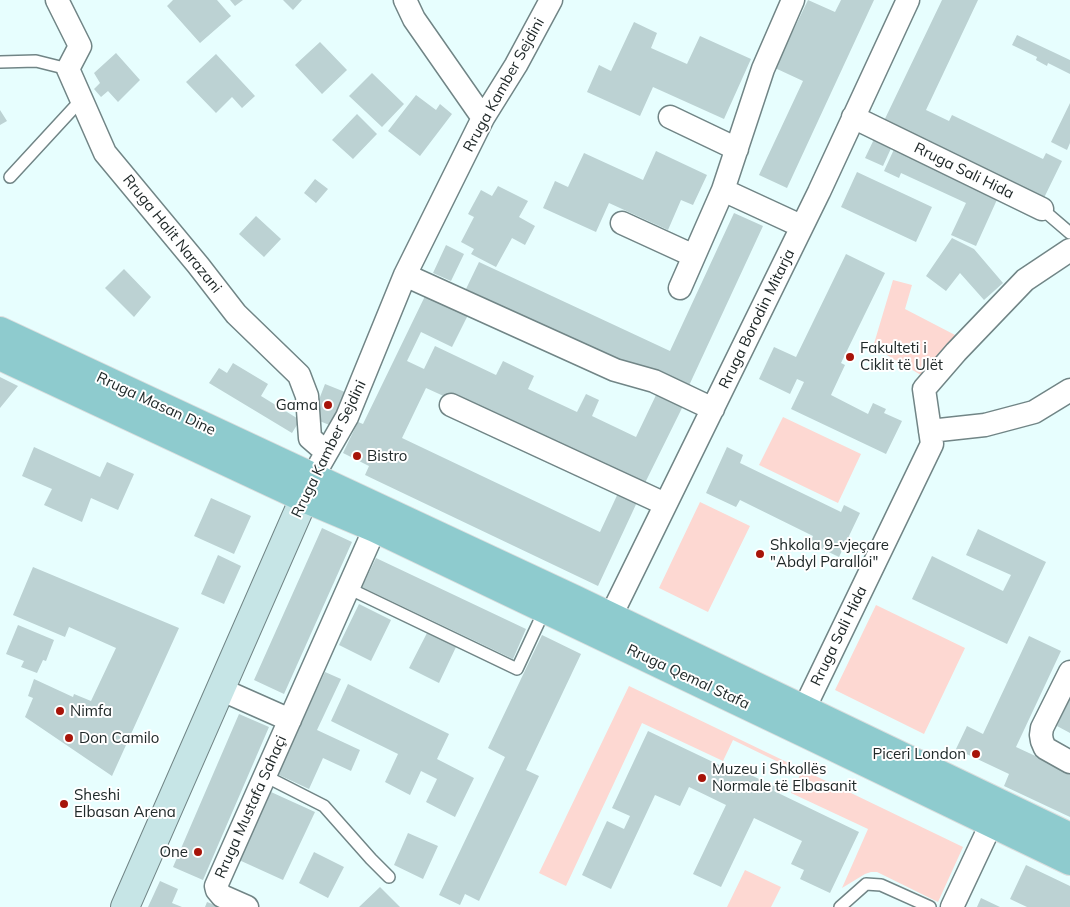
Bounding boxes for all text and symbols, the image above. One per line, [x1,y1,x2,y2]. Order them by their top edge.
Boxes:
street label: Rruga Kamber Sejdini [460,15,548,155]
street label: Rruga Sali Hida [911,139,1017,203]
street label: Rruga Halit Narazani [119,171,225,297]
street label: Rruga Borodin Mitarja [715,246,799,392]
place label: Fakulteti i Ciklit të Ulët [860,339,943,374]
marker: Fakulteti i Ciklit të Ulët [844,351,856,363]
street label: Rruga Masan Dine [94,369,218,439]
street label: Rruga Kamber Sejdini [288,377,370,521]
place label: Gama [276,396,318,414]
marker: Gama [322,399,334,411]
place label: Bistro [367,447,407,465]
marker: Bistro [351,450,363,462]
place label: Shkolla 9-vjeçare "Abdyl Paralloi" [770,536,889,571]
marker: Shkolla 9-vjeçare "Abdyl Paralloi" [754,548,766,560]
street label: Rruga Sali Hida [807,583,871,689]
street label: Rruga Qemal Stafa [624,641,752,713]
place label: Nimfa [70,702,112,720]
marker: Nimfa [54,705,66,717]
place label: Don Camilo [79,729,159,747]
marker: Don Camilo [63,732,75,744]
street label: Rruga Mustafa Sahaçi [211,733,291,881]
place label: Piceri London [872,745,966,763]
marker: Piceri London [970,748,982,760]
place label: Muzeu i Shkollës Normale të Elbasanit [712,760,857,795]
marker: Muzeu i Shkollës Normale të Elbasanit [696,772,708,784]
place label: Sheshi Elbasan Arena [74,786,176,821]
marker: Sheshi Elbasan Arena [58,798,70,810]
place label: One [159,843,188,861]
marker: One [192,846,204,858]

